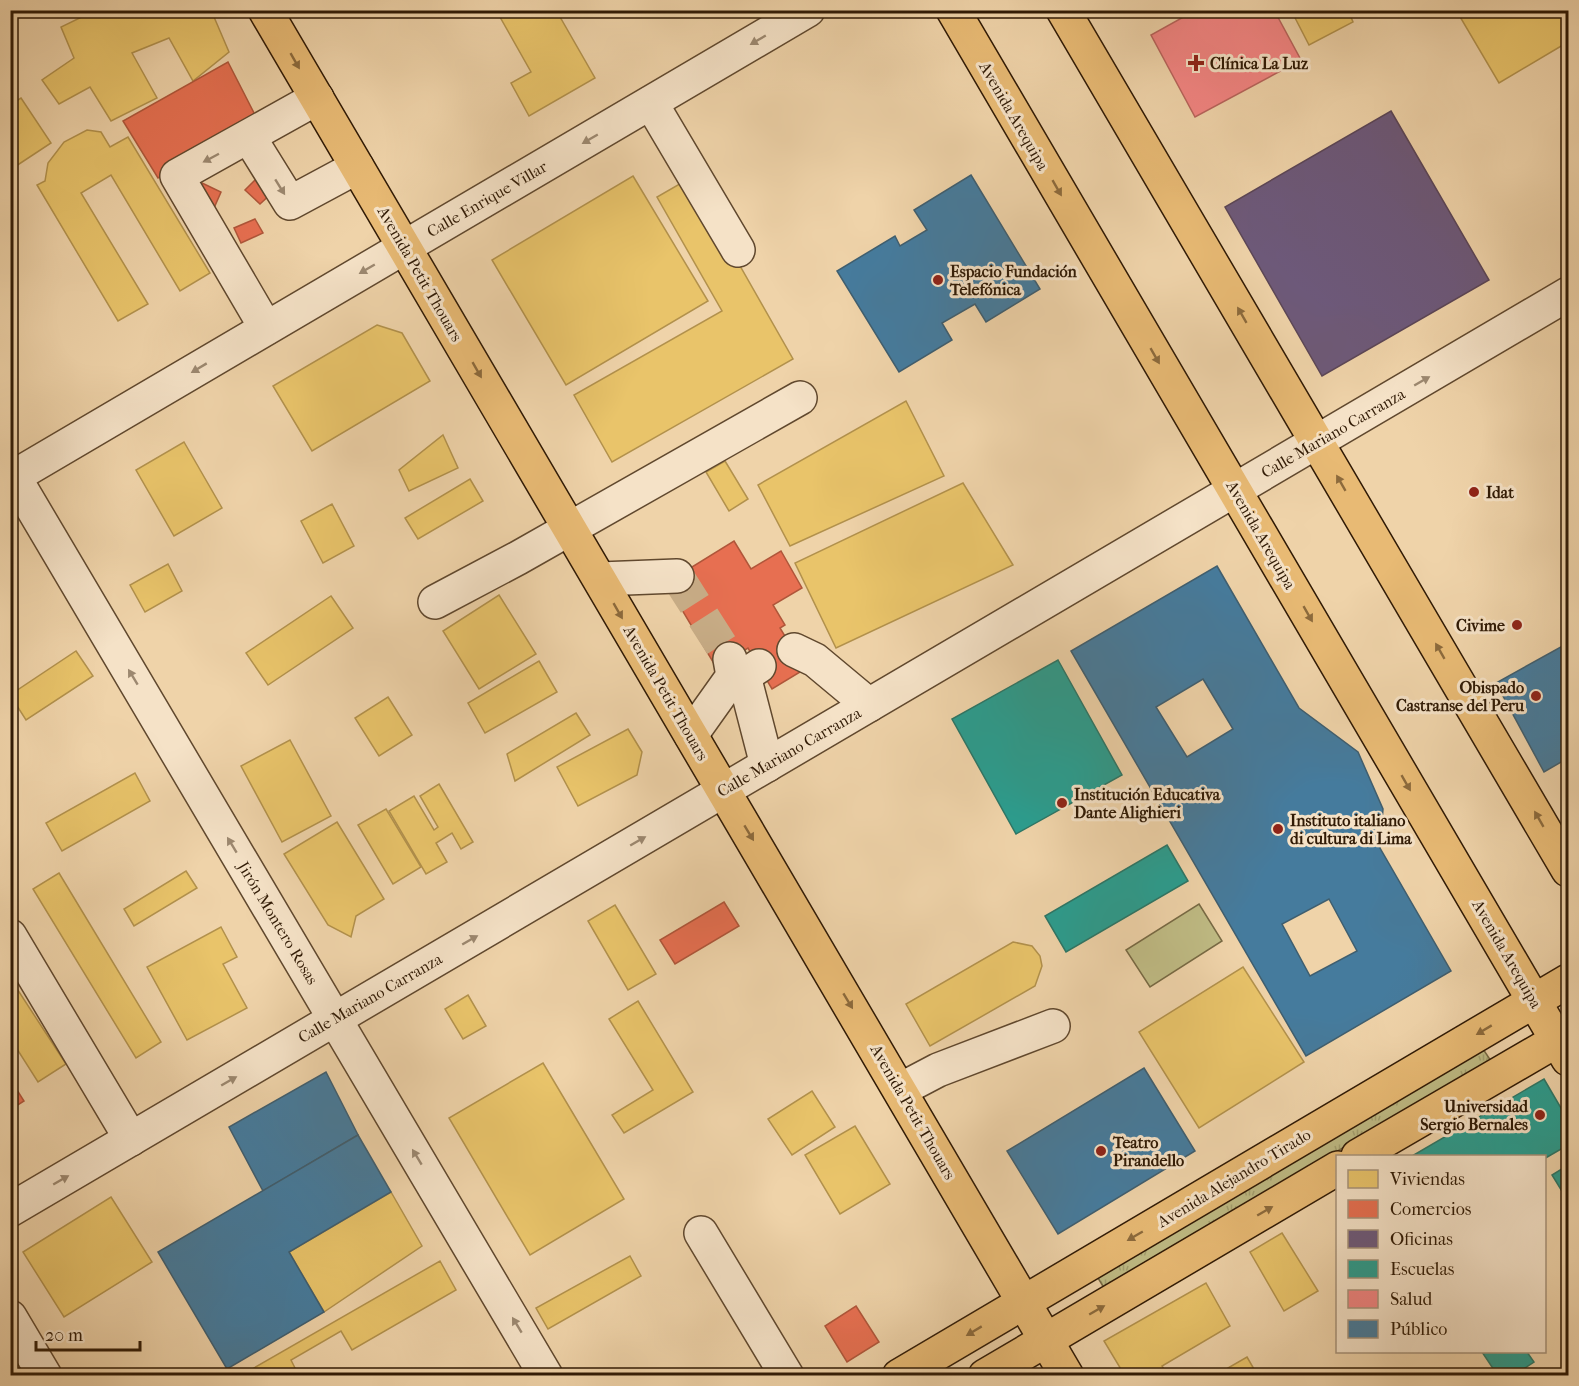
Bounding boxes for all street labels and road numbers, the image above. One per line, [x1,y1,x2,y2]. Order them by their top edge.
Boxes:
street label: Avenida Arequipa [975,57,1053,174]
street label: Calle Enrique Villar [424,157,551,241]
street label: Avenida Petit Thouars [373,202,467,345]
street label: Calle Mariano Carranza [1258,384,1409,482]
street label: Avenida Arequipa [1222,476,1300,593]
street label: Avenida Petit Thouars [619,621,713,764]
street label: Calle Mariano Carranza [714,703,865,801]
street label: Jirón Montero Rosas [233,856,322,988]
street label: Avenida Arequipa [1468,895,1546,1012]
street label: Calle Mariano Carranza [295,949,446,1047]
street label: Avenida Petit Thouars [866,1040,960,1183]
street label: Avenida Alejandro Tirado [1153,1125,1314,1232]

